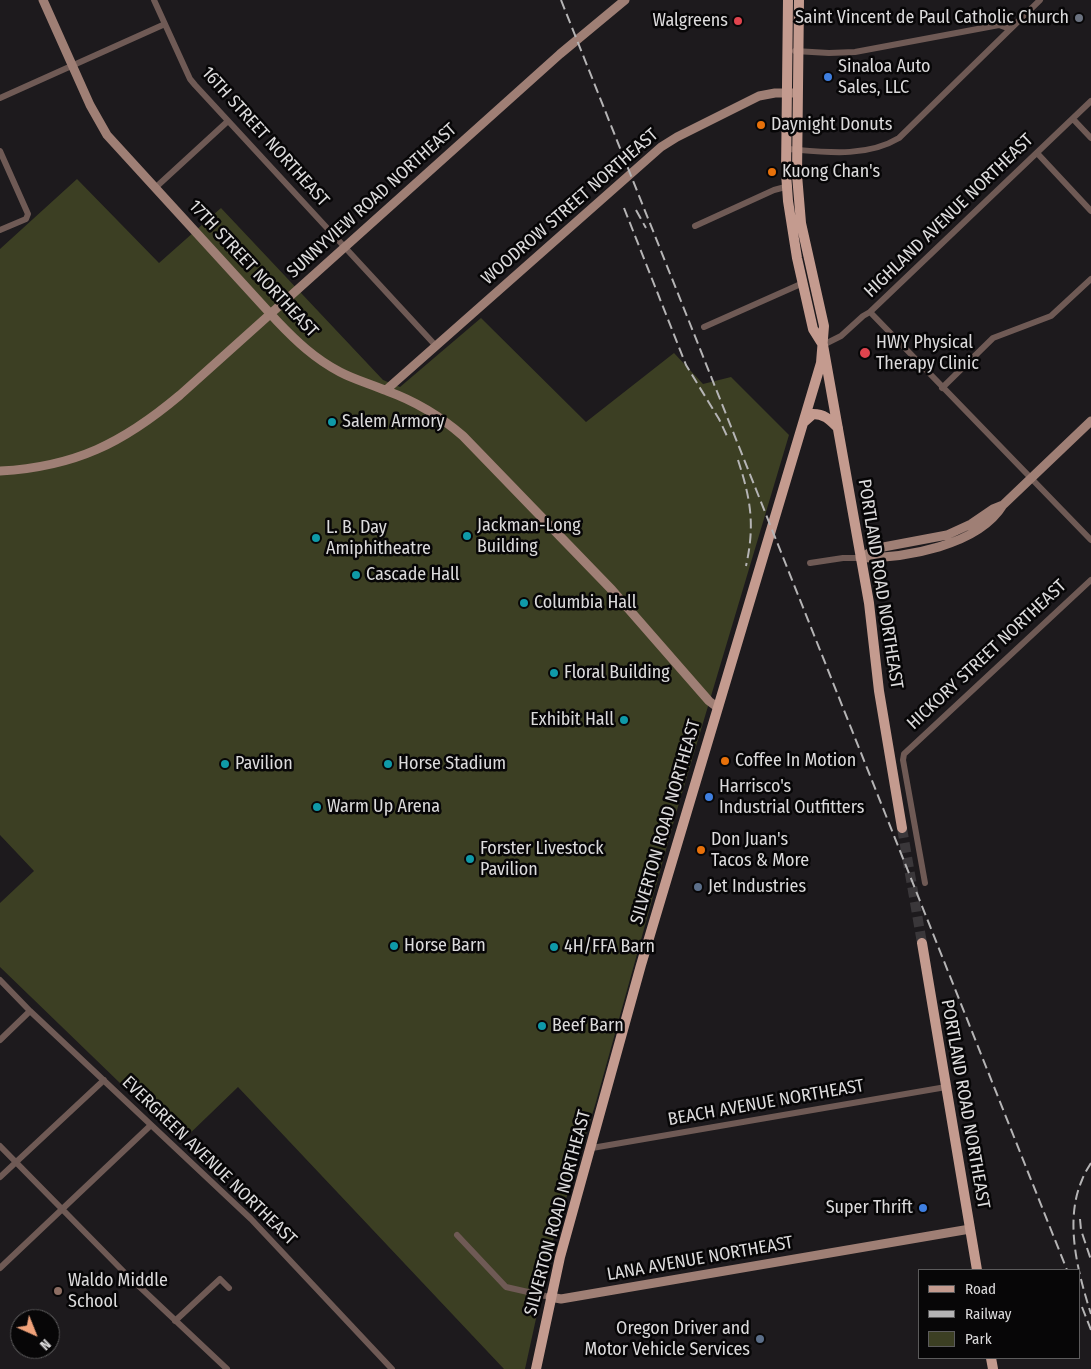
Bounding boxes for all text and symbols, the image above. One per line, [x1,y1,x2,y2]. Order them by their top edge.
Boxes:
place label: Saint Vincent de Paul Catholic Church [795,7,1069,29]
place label: Walgreens [652,10,728,32]
marker: Saint Vincent de Paul Catholic Church [1073,12,1085,24]
marker: Walgreens [732,15,744,27]
place label: Sinaloa Auto Sales, LLC [838,56,931,98]
street label: 16TH STREET NORTHEAST [197,63,333,211]
marker: Sinaloa Auto Sales, LLC [822,71,834,83]
place label: Daynight Donuts [771,114,892,136]
street label: SUNNYVIEW ROAD NORTHEAST [283,119,461,283]
marker: Daynight Donuts [755,119,767,131]
street label: WOODROW STREET NORTHEAST [477,124,663,290]
street label: HIGHLAND AVENUE NORTHEAST [860,130,1038,302]
place label: Kuong Chan's [782,161,880,183]
marker: Kuong Chan's [766,166,778,178]
street label: 17TH STREET NORTHEAST [184,196,322,342]
place label: HWY Physical Therapy Clinic [876,332,979,374]
marker: HWY Physical Therapy Clinic [858,346,872,360]
place label: Salem Armory [342,411,445,433]
marker: Salem Armory [326,416,338,428]
street label: PORTLAND ROAD NORTHEAST [853,478,907,690]
place label: Jackman-Long Building [477,515,581,558]
place label: L. B. Day Amiphitheatre [326,517,431,560]
marker: Jackman-Long Building [461,530,473,542]
marker: L. B. Day Amiphitheatre [310,532,322,544]
place label: Cascade Hall [366,564,460,586]
marker: Cascade Hall [350,569,362,581]
street label: HICKORY STREET NORTHEAST [903,576,1071,734]
place label: Columbia Hall [534,592,636,614]
marker: Columbia Hall [518,597,530,609]
place label: Floral Building [564,662,670,684]
marker: Floral Building [548,667,560,679]
place label: Exhibit Hall [530,709,614,731]
marker: Exhibit Hall [618,714,630,726]
street label: SILVERTON ROAD NORTHEAST [626,717,706,927]
place label: Coffee In Motion [735,750,856,772]
place label: Pavilion [235,753,293,775]
place label: Horse Stadium [398,753,506,775]
marker: Coffee In Motion [719,755,731,767]
marker: Pavilion [219,758,231,770]
marker: Horse Stadium [382,758,394,770]
place label: Harrisco's Industrial Outfitters [719,776,864,819]
marker: Harrisco's Industrial Outfitters [703,791,715,803]
place label: Warm Up Arena [327,796,440,818]
marker: Warm Up Arena [311,801,323,813]
place label: Don Juan's Tacos & More [711,829,809,872]
place label: Forster Livestock Pavilion [480,838,604,881]
marker: Don Juan's Tacos & More [695,844,707,856]
marker: Forster Livestock Pavilion [464,853,476,865]
place label: Jet Industries [708,876,806,898]
marker: Jet Industries [692,881,704,893]
place label: Horse Barn [404,935,486,957]
place label: 4H/FFA Barn [564,936,655,958]
marker: Horse Barn [388,940,400,952]
marker: 4H/FFA Barn [548,941,560,953]
street label: PORTLAND ROAD NORTHEAST [936,998,994,1210]
place label: Beef Barn [552,1015,624,1037]
marker: Beef Barn [536,1020,548,1032]
street label: EVERGREEN AVENUE NORTHEAST [117,1072,301,1250]
street label: BEACH AVENUE NORTHEAST [666,1075,866,1131]
street label: SILVERTON ROAD NORTHEAST [520,1108,596,1318]
place label: Super Thrift [826,1197,913,1219]
marker: Super Thrift [917,1202,929,1214]
street label: LANA AVENUE NORTHEAST [605,1232,795,1286]
legend [918,1269,1081,1359]
place label: Waldo Middle School [68,1270,168,1312]
text: Road [965,1280,996,1298]
marker: Waldo Middle School [52,1285,64,1297]
text: Railway [965,1305,1012,1323]
north arrow [10,1309,60,1359]
place label: Oregon Driver and Motor Vehicle Services [584,1318,750,1360]
text: Park [965,1330,992,1348]
marker: Oregon Driver and Motor Vehicle Services [754,1333,766,1345]
text: N [36,1335,54,1353]

